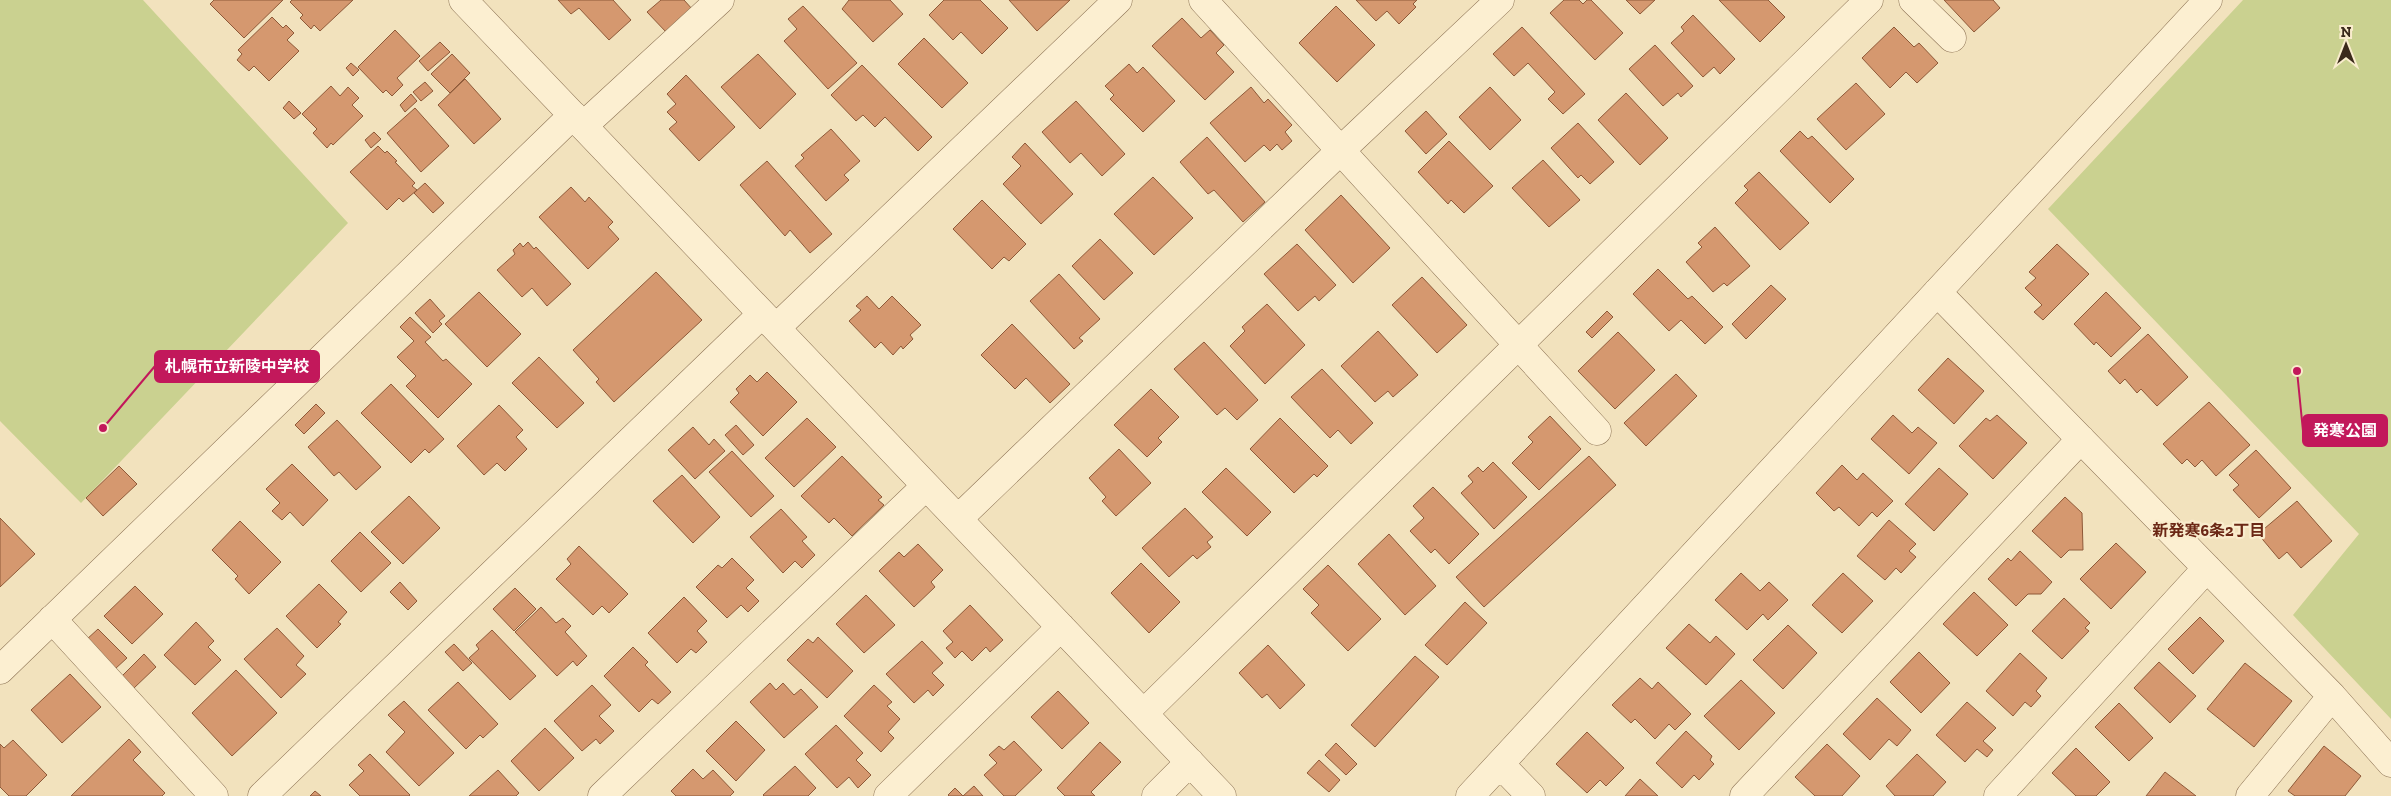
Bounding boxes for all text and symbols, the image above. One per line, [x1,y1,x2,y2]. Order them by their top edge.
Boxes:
north arrow [2321,20,2371,70]
text: N [2341,24,2352,41]
callout: 札幌市立新陵中学校 [155,351,319,382]
text: 札幌市立新陵中学校 [165,357,309,376]
callout: 発寒公園 [2303,415,2387,446]
text: 発寒公園 [2313,421,2377,440]
district label: 新発寒6条2丁目 [2152,521,2266,540]

